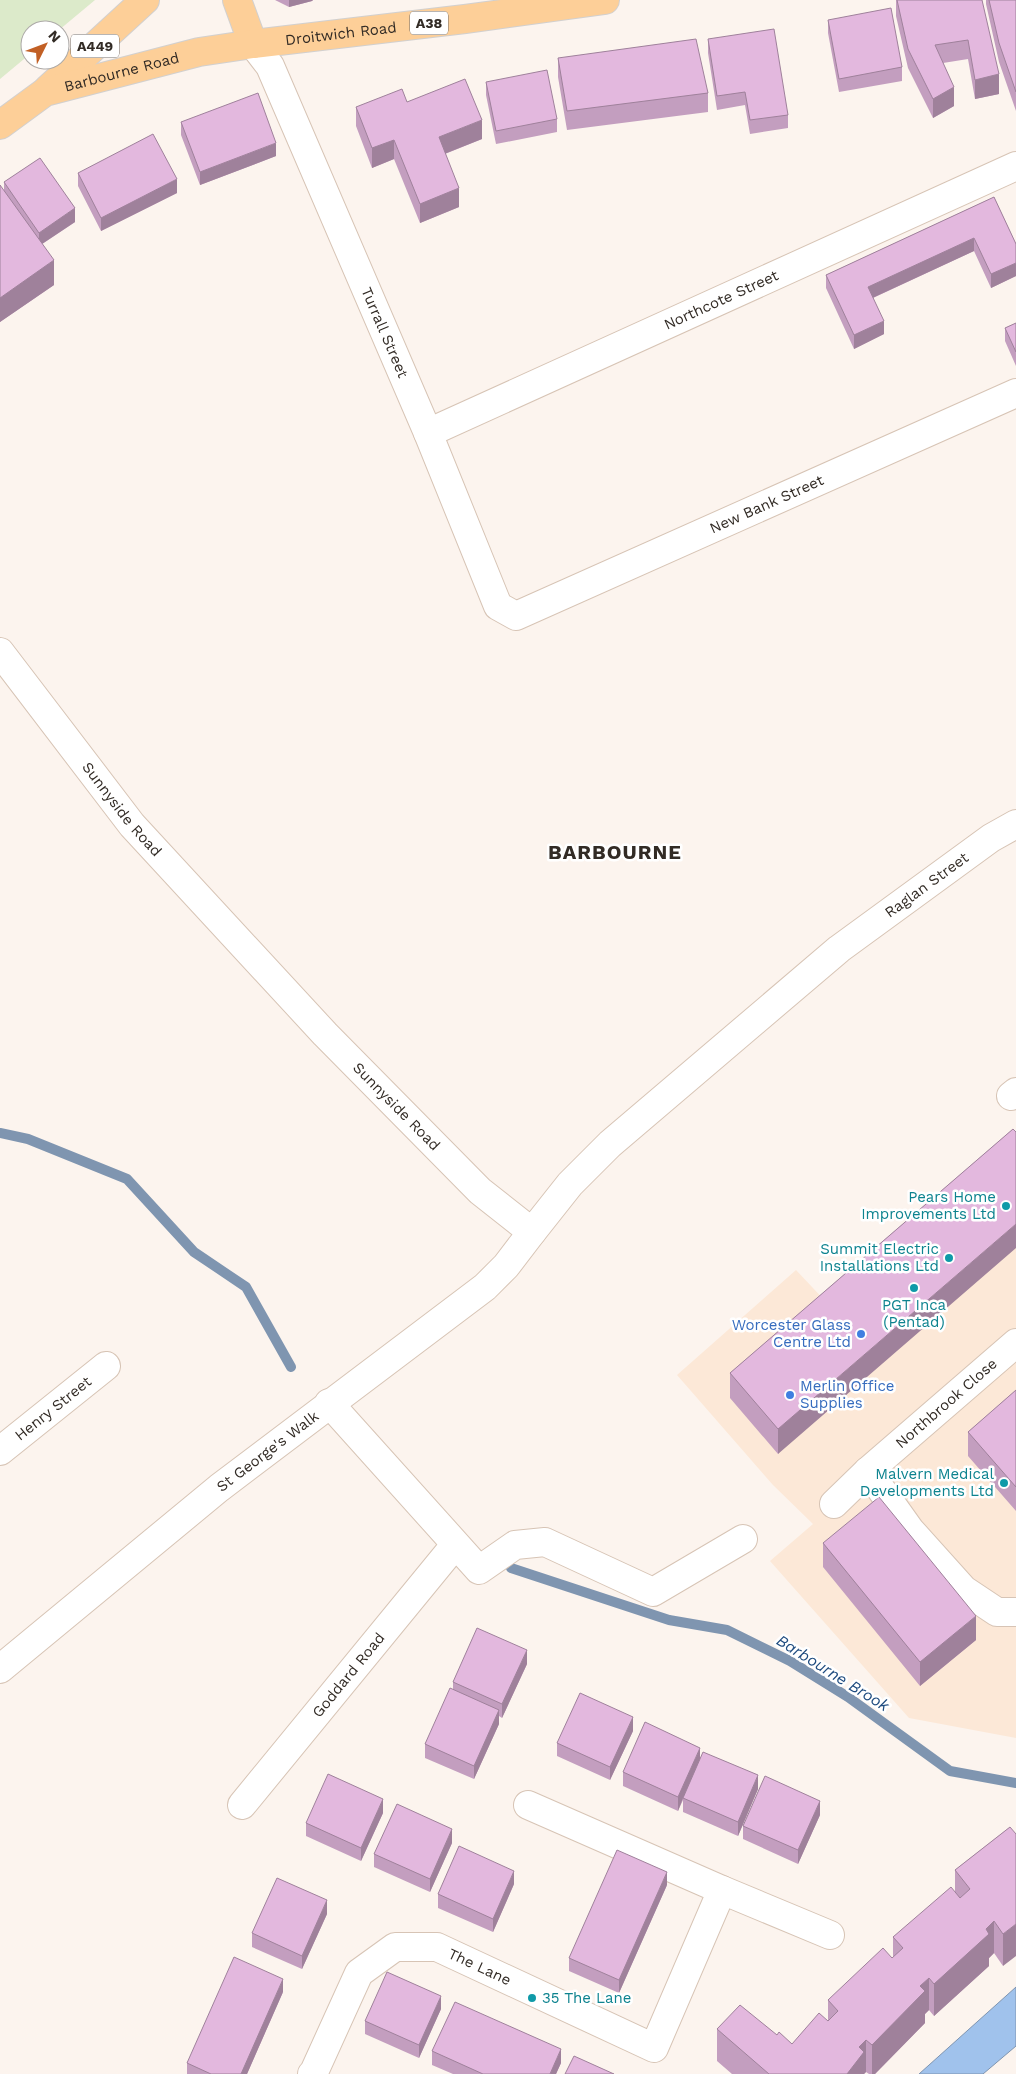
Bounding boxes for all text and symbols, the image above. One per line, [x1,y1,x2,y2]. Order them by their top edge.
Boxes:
road number: A38 [410,12,448,34]
street label: Droitwich Road [284,18,398,49]
north arrow [20,20,70,70]
text: N [45,27,64,46]
road number: A449 [71,34,119,58]
street label: Barbourne Road [62,49,181,96]
street label: Northcote Street [661,266,782,334]
street label: Turrall Street [357,284,412,381]
street label: New Bank Street [707,471,827,537]
street label: Sunnyside Road [78,758,166,860]
district label: BARBOURNE [548,840,682,864]
street label: Raglan Street [881,848,973,922]
street label: Sunnyside Road [349,1059,444,1154]
place label: Pears Home Improvements Ltd [861,1188,996,1223]
marker: Pears Home Improvements Ltd [1000,1200,1012,1212]
place label: Summit Electric Installations Ltd [820,1240,939,1275]
marker: Summit Electric Installations Ltd [943,1252,955,1264]
marker: PGT Inca (Pentad) [908,1282,920,1294]
place label: PGT Inca (Pentad) [882,1296,947,1331]
place label: Worcester Glass Centre Ltd [732,1316,851,1351]
marker: Worcester Glass Centre Ltd [855,1328,867,1340]
street label: Northbrook Close [892,1354,1001,1452]
street label: Henry Street [11,1372,95,1444]
place label: Merlin Office Supplies [800,1377,895,1412]
marker: Merlin Office Supplies [784,1389,796,1401]
street label: St George's Walk [213,1407,323,1496]
place label: Malvern Medical Developments Ltd [860,1465,994,1500]
marker: Malvern Medical Developments Ltd [998,1477,1010,1489]
street label: Goddard Road [308,1629,388,1721]
water label: Barbourne Brook [773,1631,894,1716]
street label: The Lane [445,1944,514,1989]
place label: 35 The Lane [542,1989,631,2007]
marker: 35 The Lane [526,1992,538,2004]

